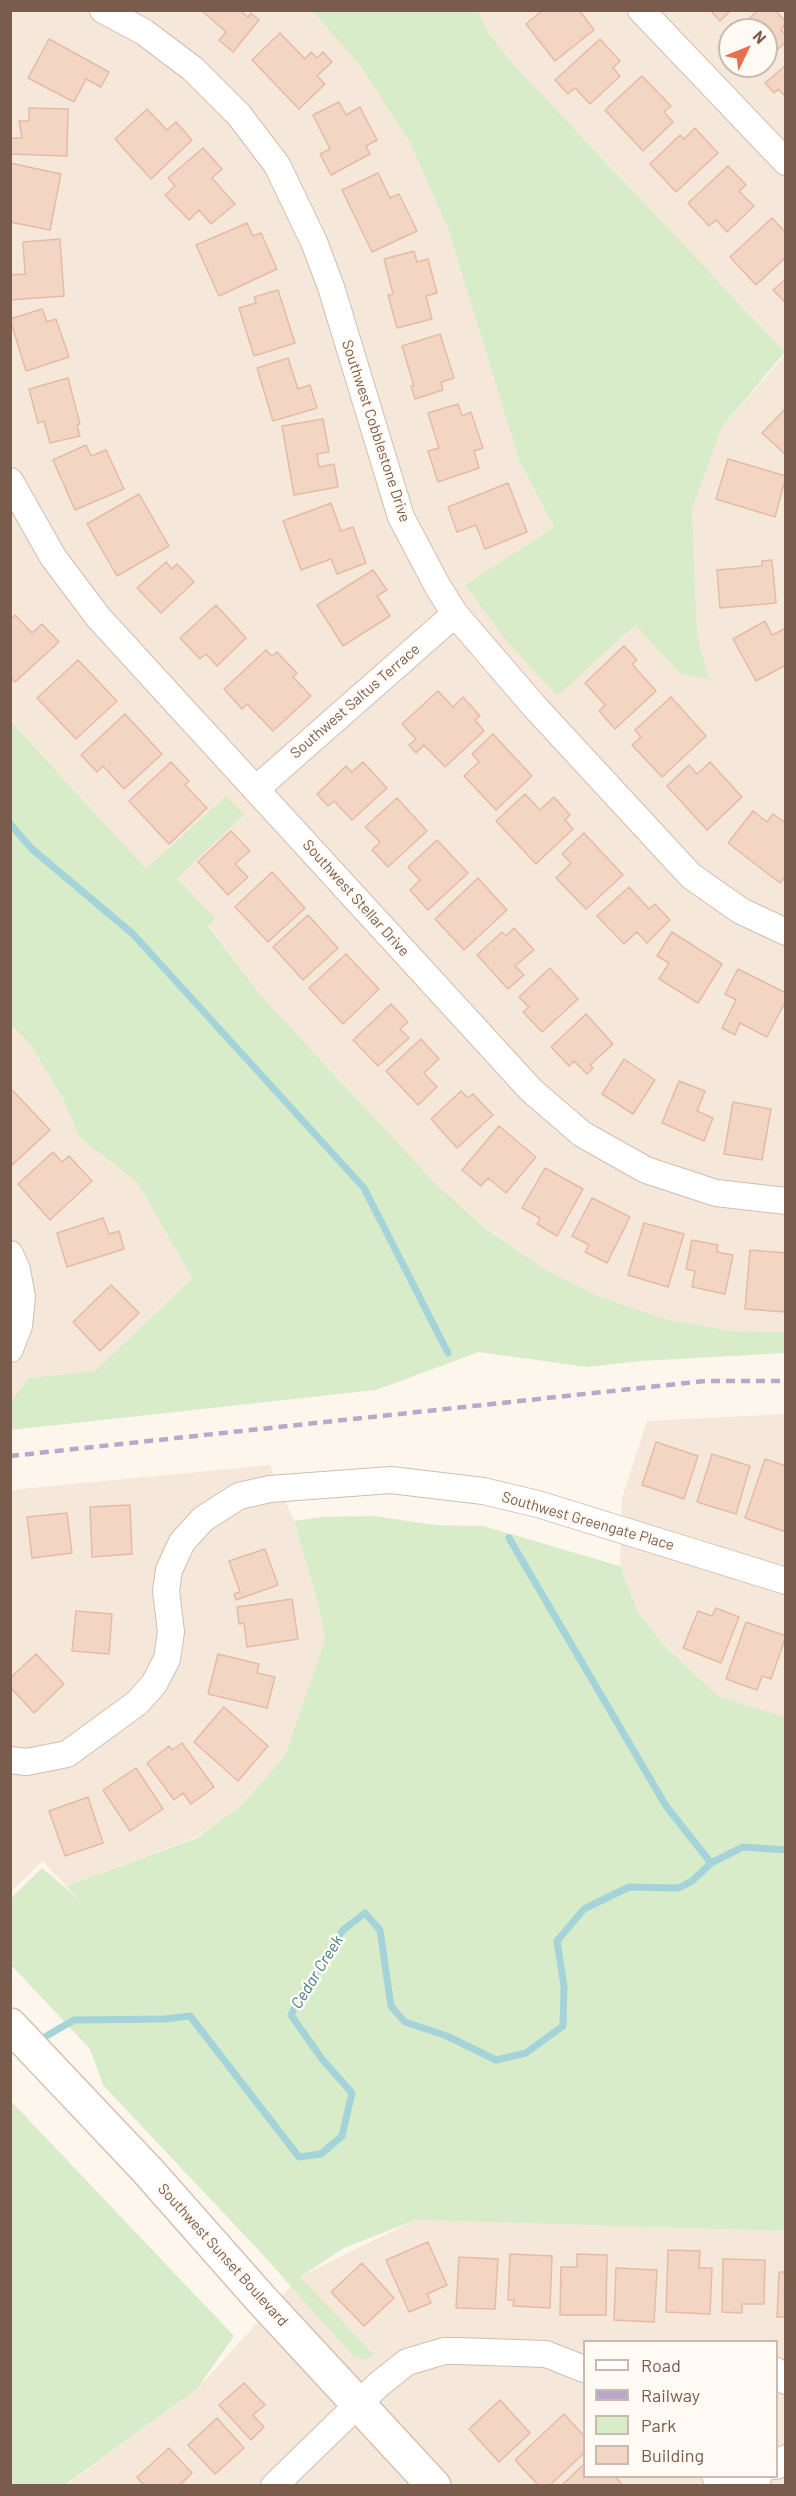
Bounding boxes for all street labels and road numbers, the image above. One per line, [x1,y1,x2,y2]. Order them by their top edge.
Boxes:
street label: Southwest Cobblestone Drive [338,338,414,524]
street label: Southwest Saltus Terrace [287,640,423,762]
street label: Southwest Stellar Drive [299,836,413,960]
street label: Southwest Greengate Place [500,1488,676,1554]
street label: Southwest Sunset Boulevard [154,2180,292,2330]

